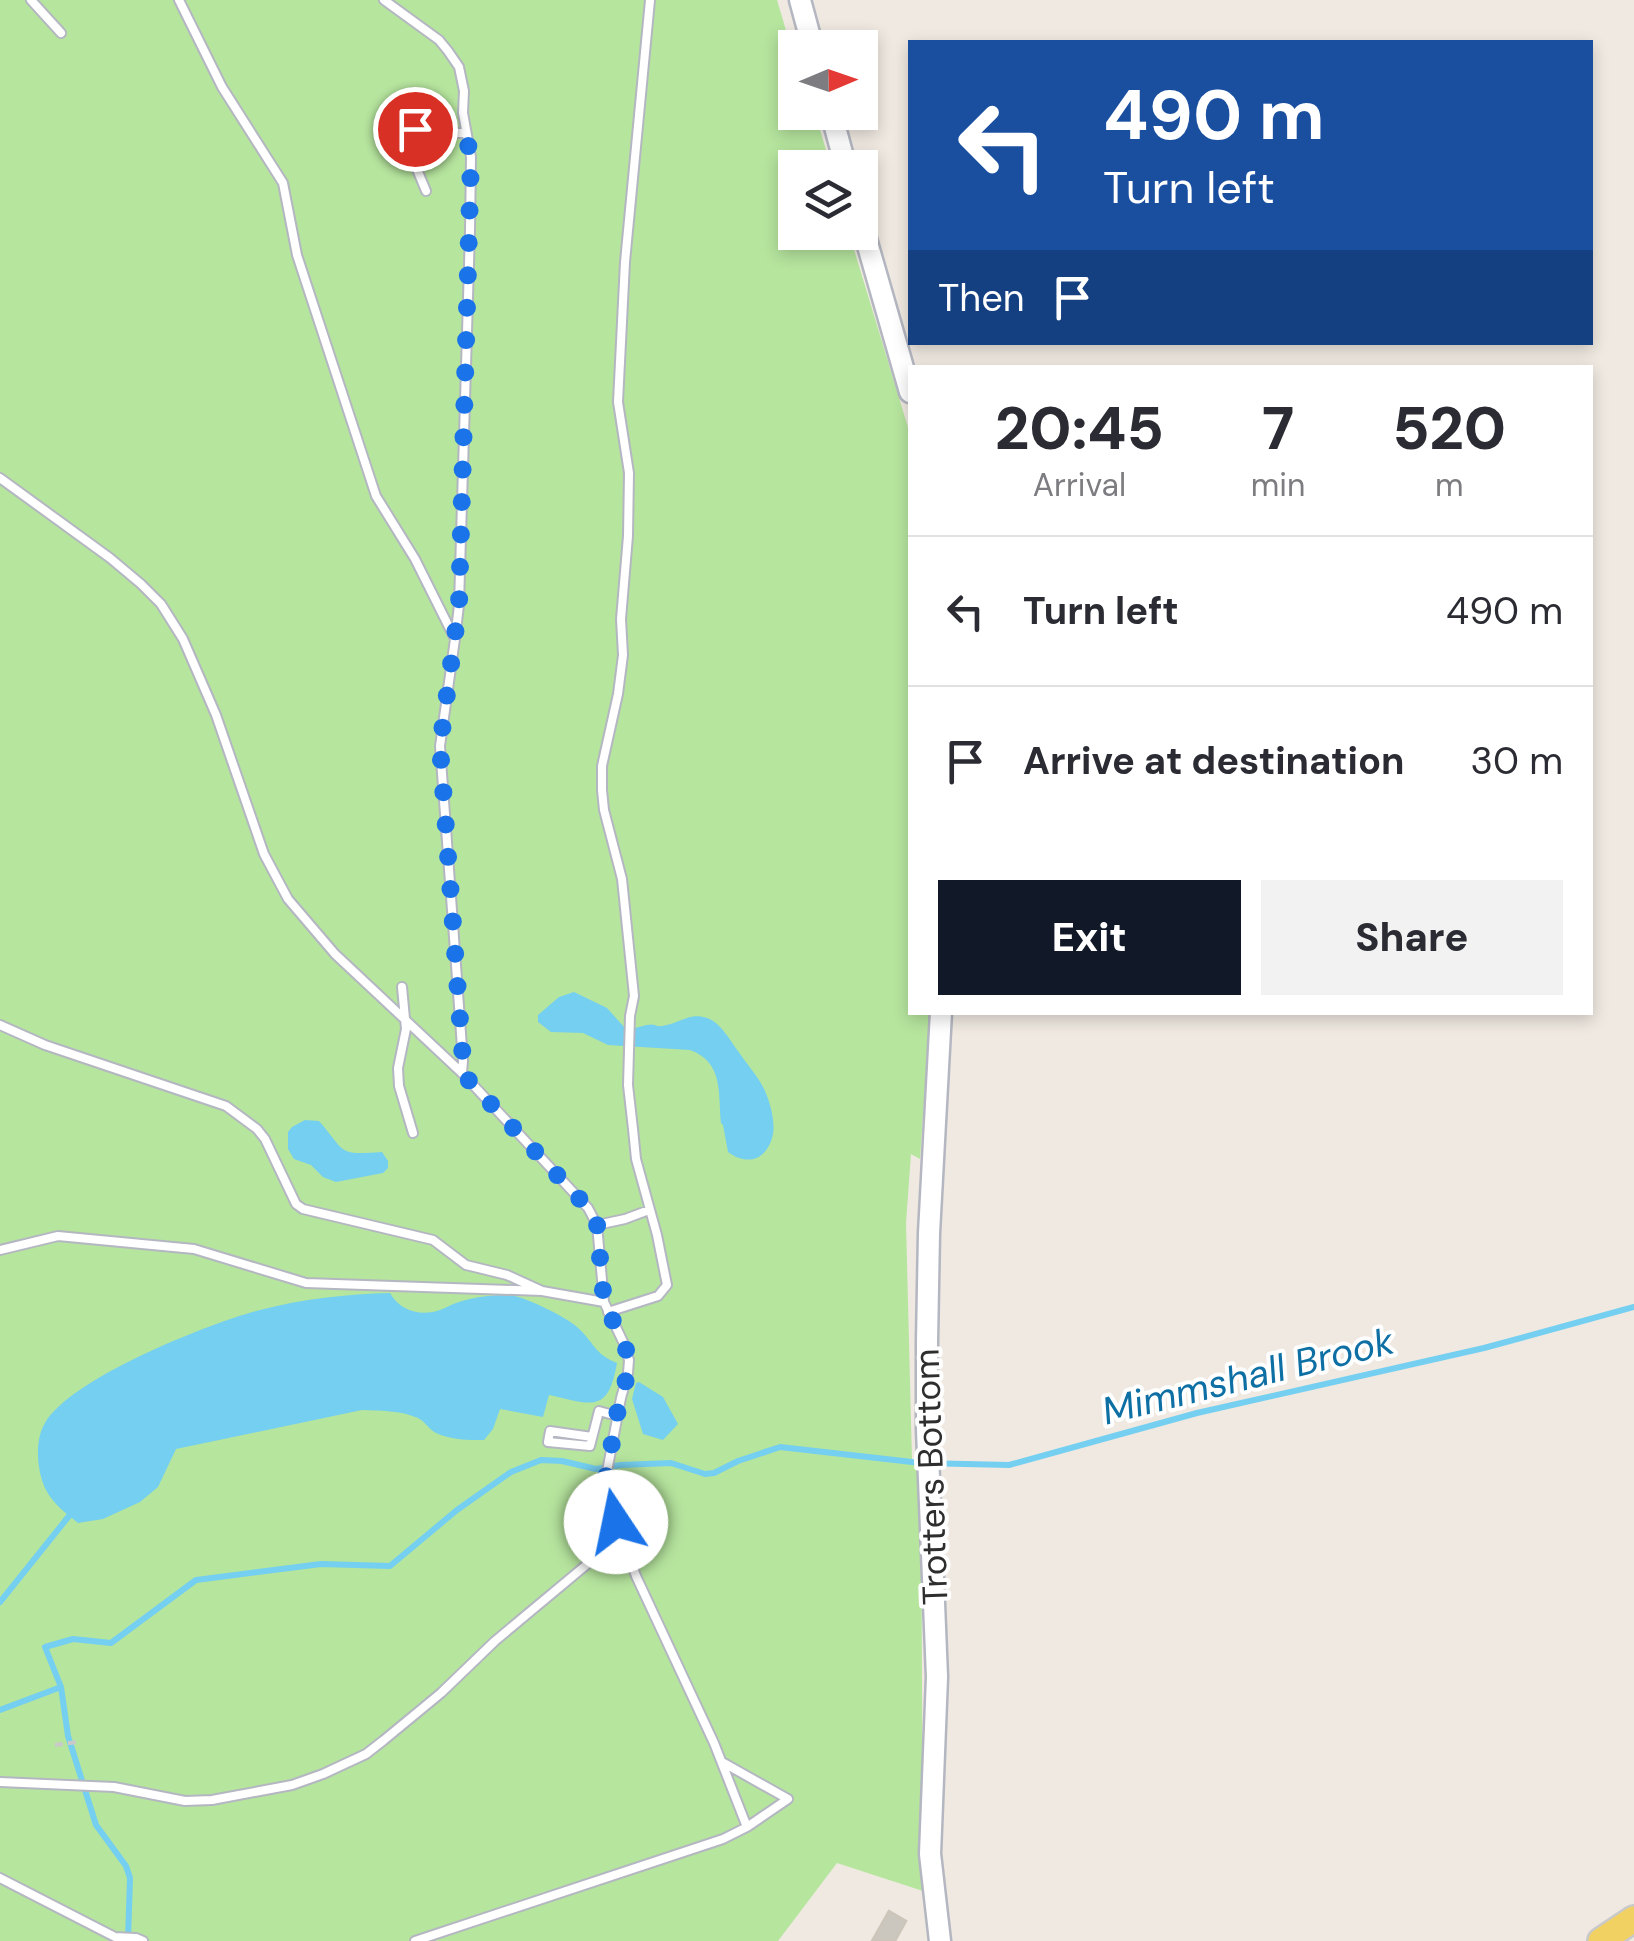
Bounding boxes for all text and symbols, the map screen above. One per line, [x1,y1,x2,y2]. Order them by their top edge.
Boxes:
north arrow [778,30,878,130]
map controls [778,30,878,250]
text: 490 m [1103,70,1325,161]
icon: left [938,80,1068,210]
pin [373,87,458,172]
icon: arrive [388,102,443,157]
button: layers [778,150,878,250]
text: Turn left [1103,158,1275,217]
icon: arrive [1045,270,1100,325]
text: Then [938,273,1025,323]
text: 20:45 [995,389,1164,468]
text: 7 [1262,389,1294,468]
text: 520 [1392,389,1506,468]
text: Arrival [1033,464,1126,506]
text: min [1251,464,1305,506]
text: m [1435,464,1463,506]
icon: left [938,584,993,639]
text: Turn left [1023,586,1179,636]
text: 490 m [1446,586,1563,636]
icon: arrive [938,734,993,789]
text: Arrive at destination [1023,736,1405,786]
text: 30 m [1471,736,1563,786]
button: Exit [938,880,1241,995]
button: Share [1261,880,1563,995]
water label: Mimmshall Brook [1097,1315,1400,1436]
street label: Trotters Bottom [904,1348,958,1606]
position arrow [564,1470,668,1574]

